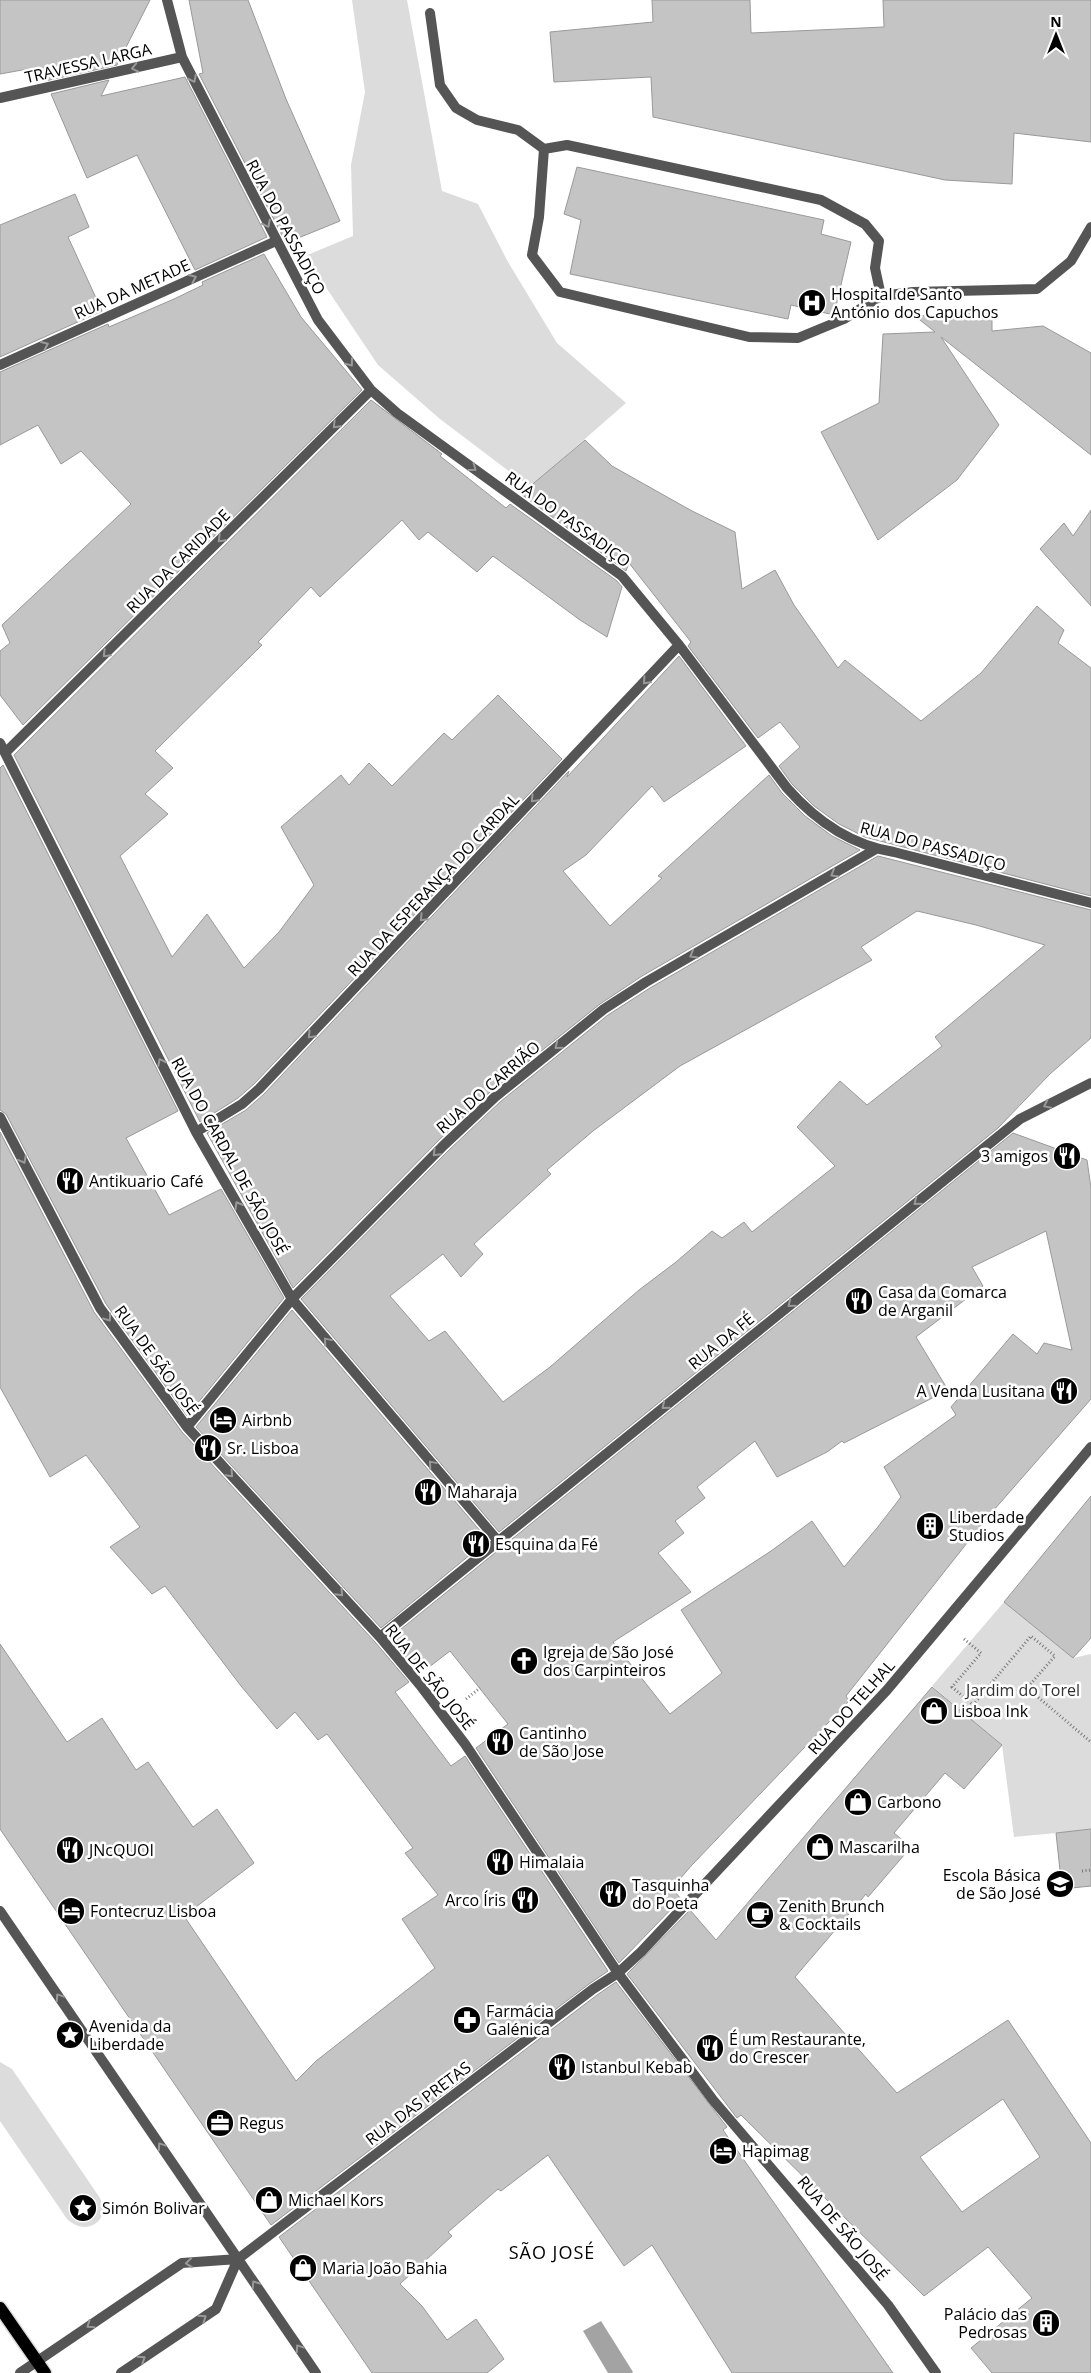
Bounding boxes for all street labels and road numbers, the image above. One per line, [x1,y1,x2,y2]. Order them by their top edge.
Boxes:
street label: TRAVESSA LARGA [23,38,154,88]
street label: RUA DO PASSADIÇO [241,156,331,298]
street label: RUA DA METADE [71,254,193,324]
street label: RUA DO PASSADIÇO [501,466,635,572]
street label: RUA DA CARIDADE [121,504,235,618]
street label: RUA DA ESPERANÇA DO CARDAL [342,789,524,981]
street label: RUA DO PASSADIÇO [858,816,1008,876]
street label: RUA DO CARRIÃO [431,1036,545,1138]
street label: RUA DO CARDAL DE SÃO JOSÉ [166,1053,294,1259]
street label: RUA DE SÃO JOSÉ [110,1301,204,1419]
street label: RUA DA FÉ [683,1308,759,1374]
street label: RUA DE SÃO JOSÉ [380,1619,480,1735]
street label: RUA DO TELHAL [803,1655,899,1759]
street label: RUA DAS PRETAS [361,2056,475,2150]
street label: RUA DE SÃO JOSÉ [793,2171,893,2285]

